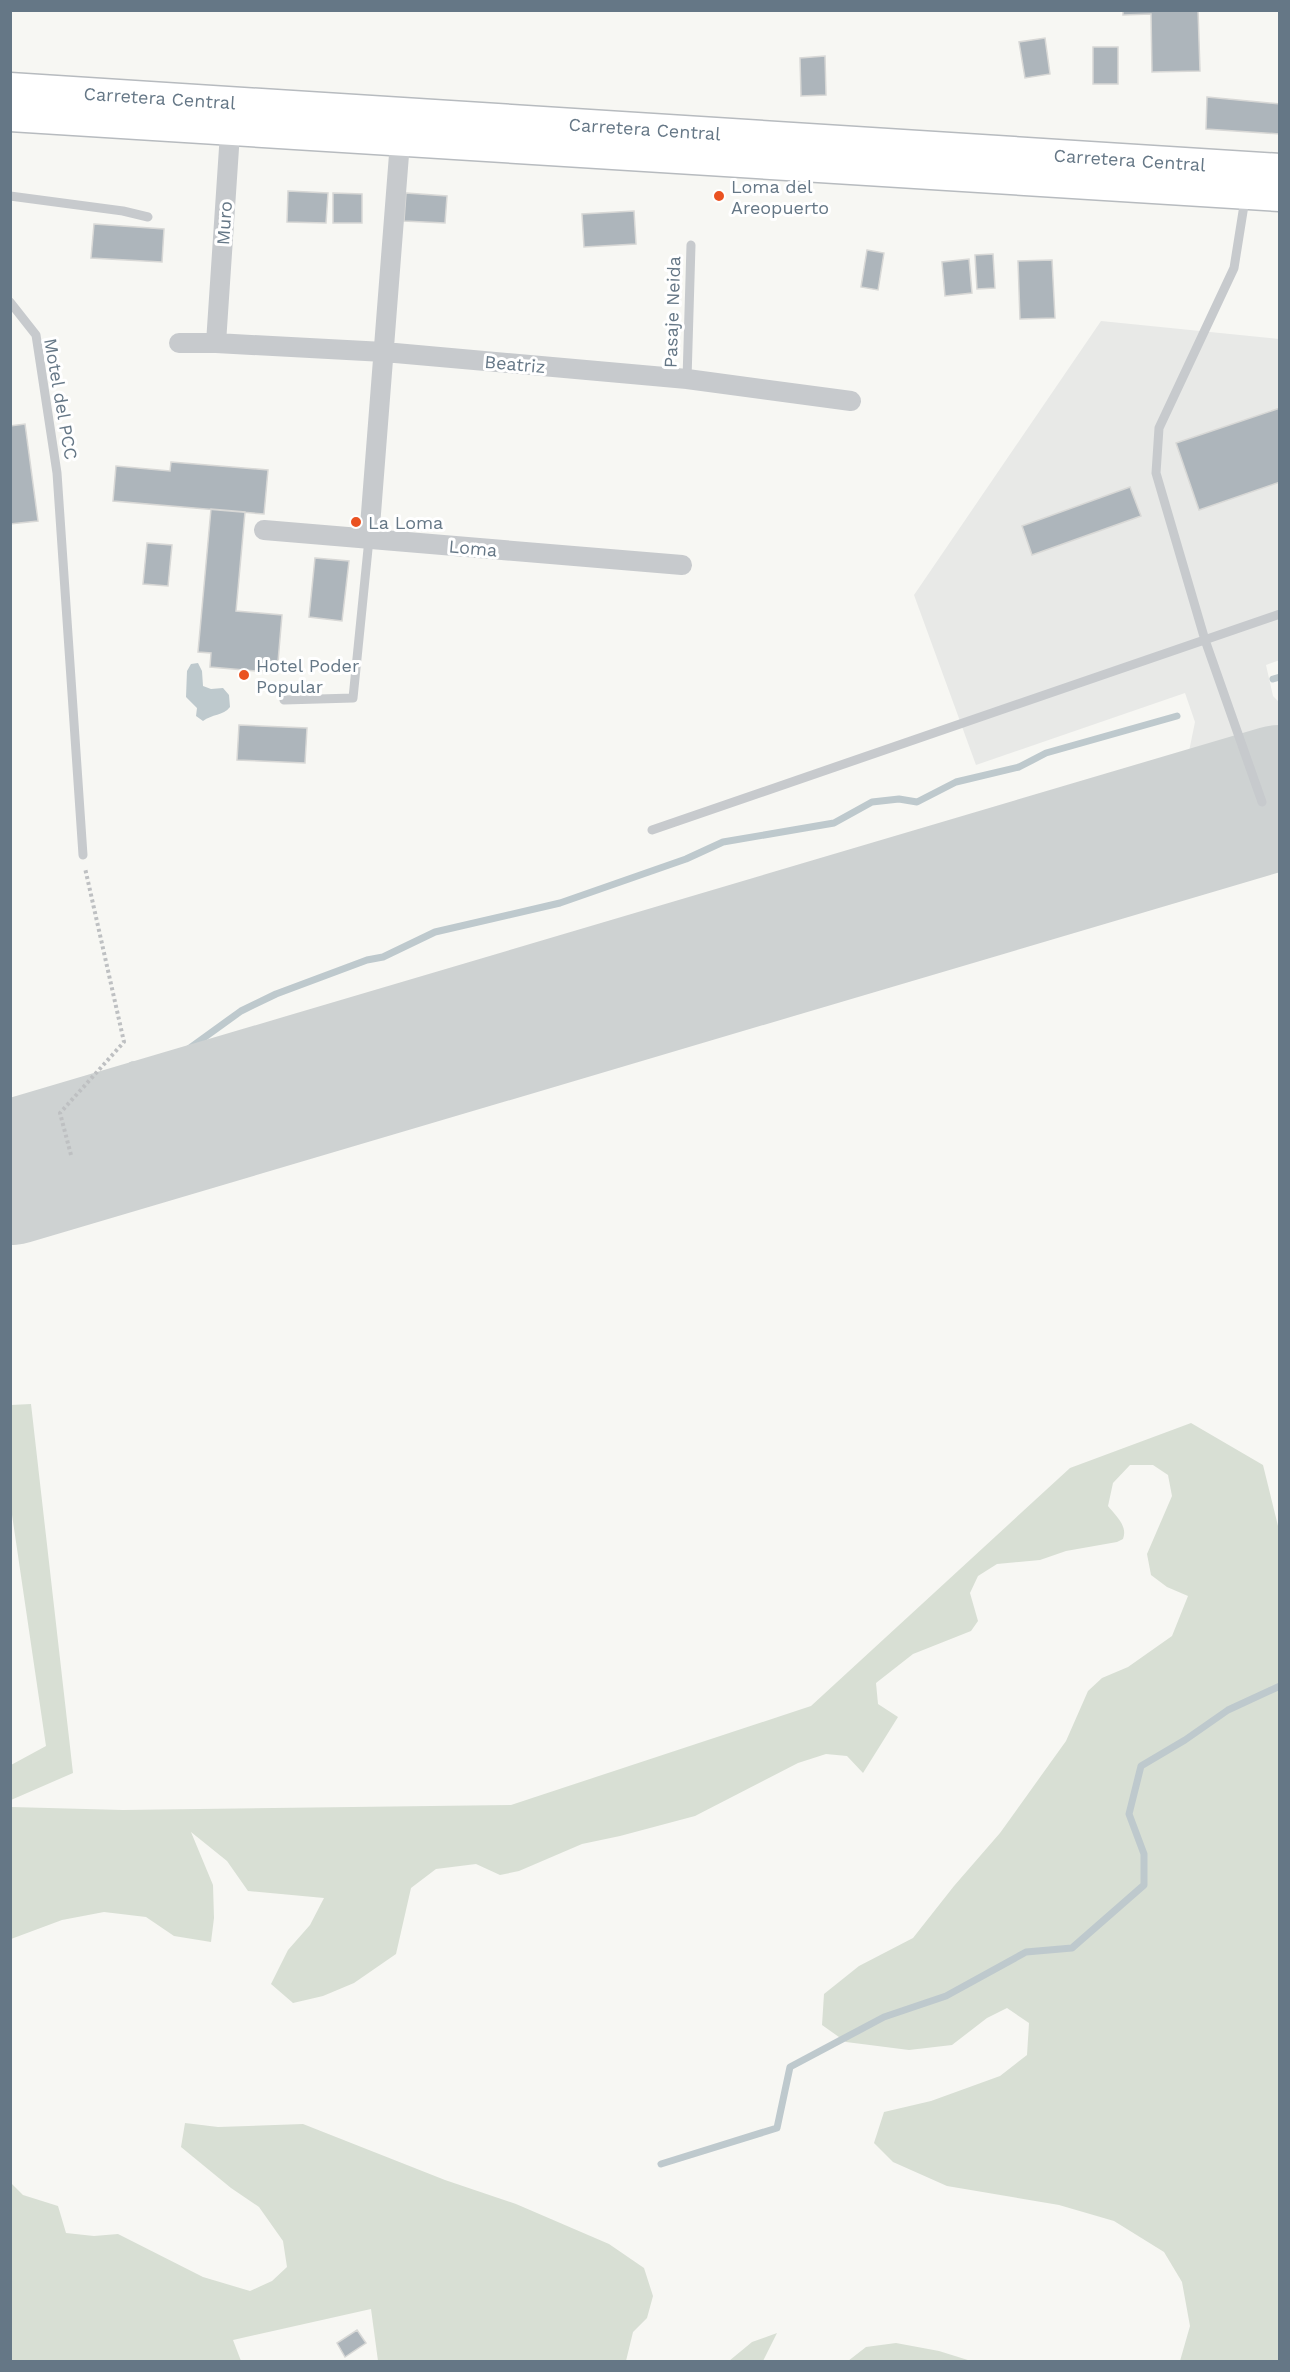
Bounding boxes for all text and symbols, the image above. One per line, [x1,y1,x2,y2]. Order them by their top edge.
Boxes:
street label: Carretera Central [83,82,237,113]
street label: Carretera Central [568,113,722,144]
street label: Carretera Central [1053,144,1207,175]
place label: Loma del Areopuerto [731,176,829,218]
marker: Loma del Areopuerto [712,189,726,203]
street label: Muro [212,200,236,246]
street label: Pasaje Neida [660,256,684,368]
street label: Motel del PCC [40,337,82,461]
street label: Beatriz [484,351,546,377]
place label: La Loma [368,512,443,533]
marker: La Loma [349,515,363,529]
street label: Loma [448,535,498,561]
place label: Hotel Poder Popular [256,655,359,697]
marker: Hotel Poder Popular [237,668,251,682]

